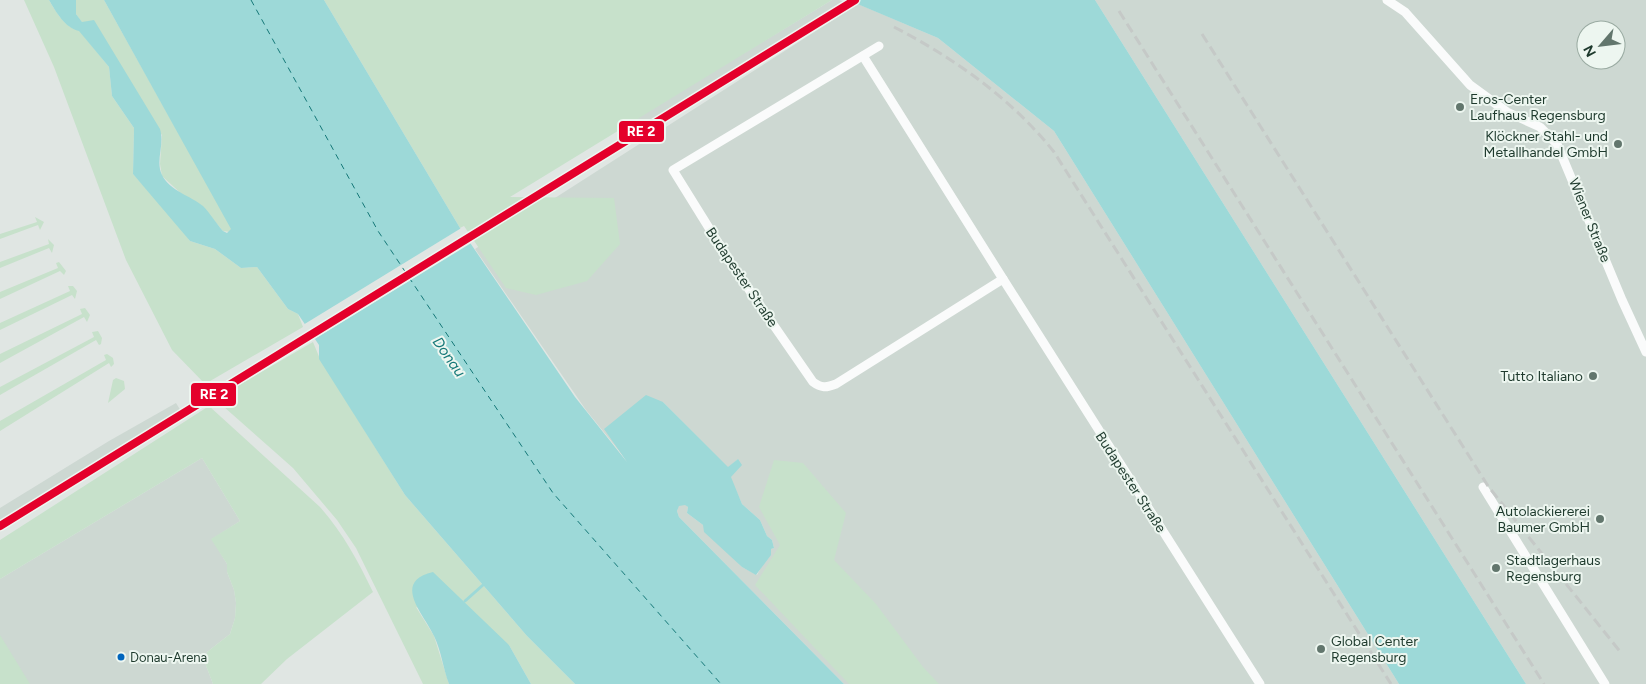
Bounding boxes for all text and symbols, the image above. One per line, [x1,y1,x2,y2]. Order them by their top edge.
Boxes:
north arrow [1576,20,1626,70]
text: N [1580,42,1600,60]
place label: Eros-Center Laufhaus Regensburg [1470,91,1606,124]
marker: Eros-Center Laufhaus Regensburg [1454,101,1466,113]
line badge: RE 2 [618,120,665,143]
text: RE 2 [627,123,655,140]
place label: Klöckner Stahl- und Metallhandel GmbH [1484,128,1608,161]
marker: Klöckner Stahl- und Metallhandel GmbH [1612,138,1624,150]
street label: Wiener Straße [1565,176,1614,265]
street label: Budapester Straße [702,224,781,331]
water label: Donau [429,334,469,380]
place label: Tutto Italiano [1500,368,1583,385]
marker: Tutto Italiano [1587,370,1599,382]
line badge: RE 2 [190,382,237,407]
text: RE 2 [200,386,228,403]
street label: Budapester Straße [1092,429,1170,536]
place label: Autolackiererei Baumer GmbH [1496,503,1590,536]
marker: Autolackiererei Baumer GmbH [1594,513,1606,525]
place label: Stadtlagerhaus Regensburg [1506,552,1601,585]
marker: Stadtlagerhaus Regensburg [1490,562,1502,574]
place label: Global Center Regensburg [1331,633,1418,666]
marker: Global Center Regensburg [1315,643,1327,655]
place label: Donau-Arena [130,650,207,665]
marker: Donau-Arena [116,652,126,662]

